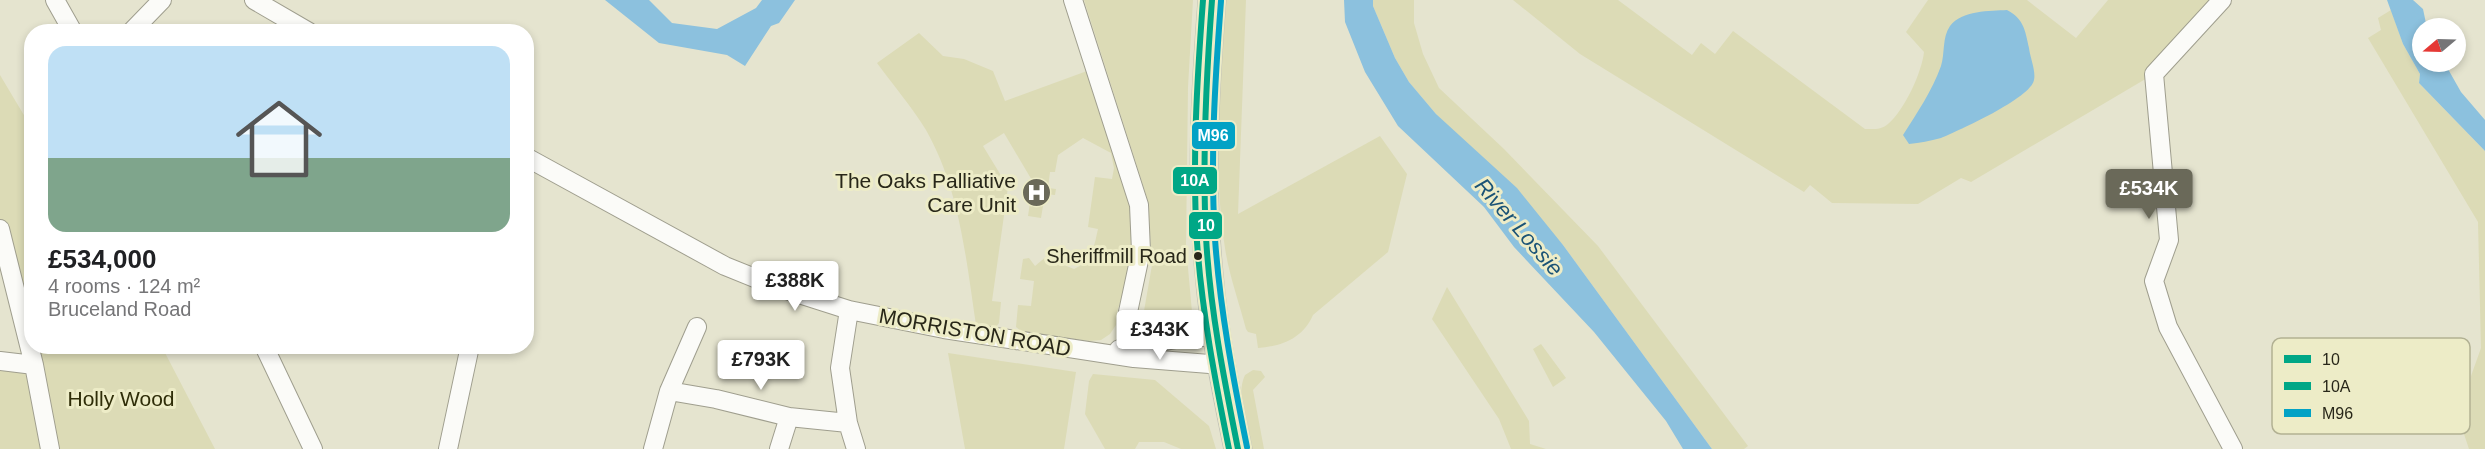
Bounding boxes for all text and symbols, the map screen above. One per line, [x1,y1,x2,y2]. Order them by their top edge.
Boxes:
north arrow [2412,18,2466,72]
map controls [2412,18,2466,72]
icon: home [225,85,333,193]
line badge: M96 [1191,121,1236,150]
text: M96 [1197,127,1229,144]
line badge: 10A [1172,166,1218,195]
place label: The Oaks Palliative Care Unit [835,169,1016,216]
pin: £534K [2107,169,2191,220]
text: 10A [1180,172,1210,189]
water label: River Lossie [1470,173,1568,281]
hospital icon: The Oaks Palliative Care Unit [1021,176,1053,208]
text: £534K [2120,177,2178,199]
line badge: 10 [1188,211,1223,240]
text: 10 [1197,217,1215,234]
text: £534,000 [48,244,156,274]
place label: Sheriffmill Road [1046,245,1187,267]
marker: Sheriffmill Road [1192,250,1204,262]
pin: £388K [753,261,837,312]
text: £388K [766,269,824,291]
text: 4 rooms · 124 m² [48,275,200,297]
text: Bruceland Road [48,298,191,320]
street label: MORRISTON ROAD [877,304,1073,360]
pin: £343K [1118,310,1202,361]
text: £343K [1131,318,1189,340]
legend [2272,338,2470,434]
pin: £793K [719,340,803,391]
text: £793K [732,348,790,370]
text: 10 [2322,351,2340,368]
text: 10A [2322,378,2351,395]
park label: Holly Wood [68,387,175,410]
text: M96 [2322,405,2353,422]

